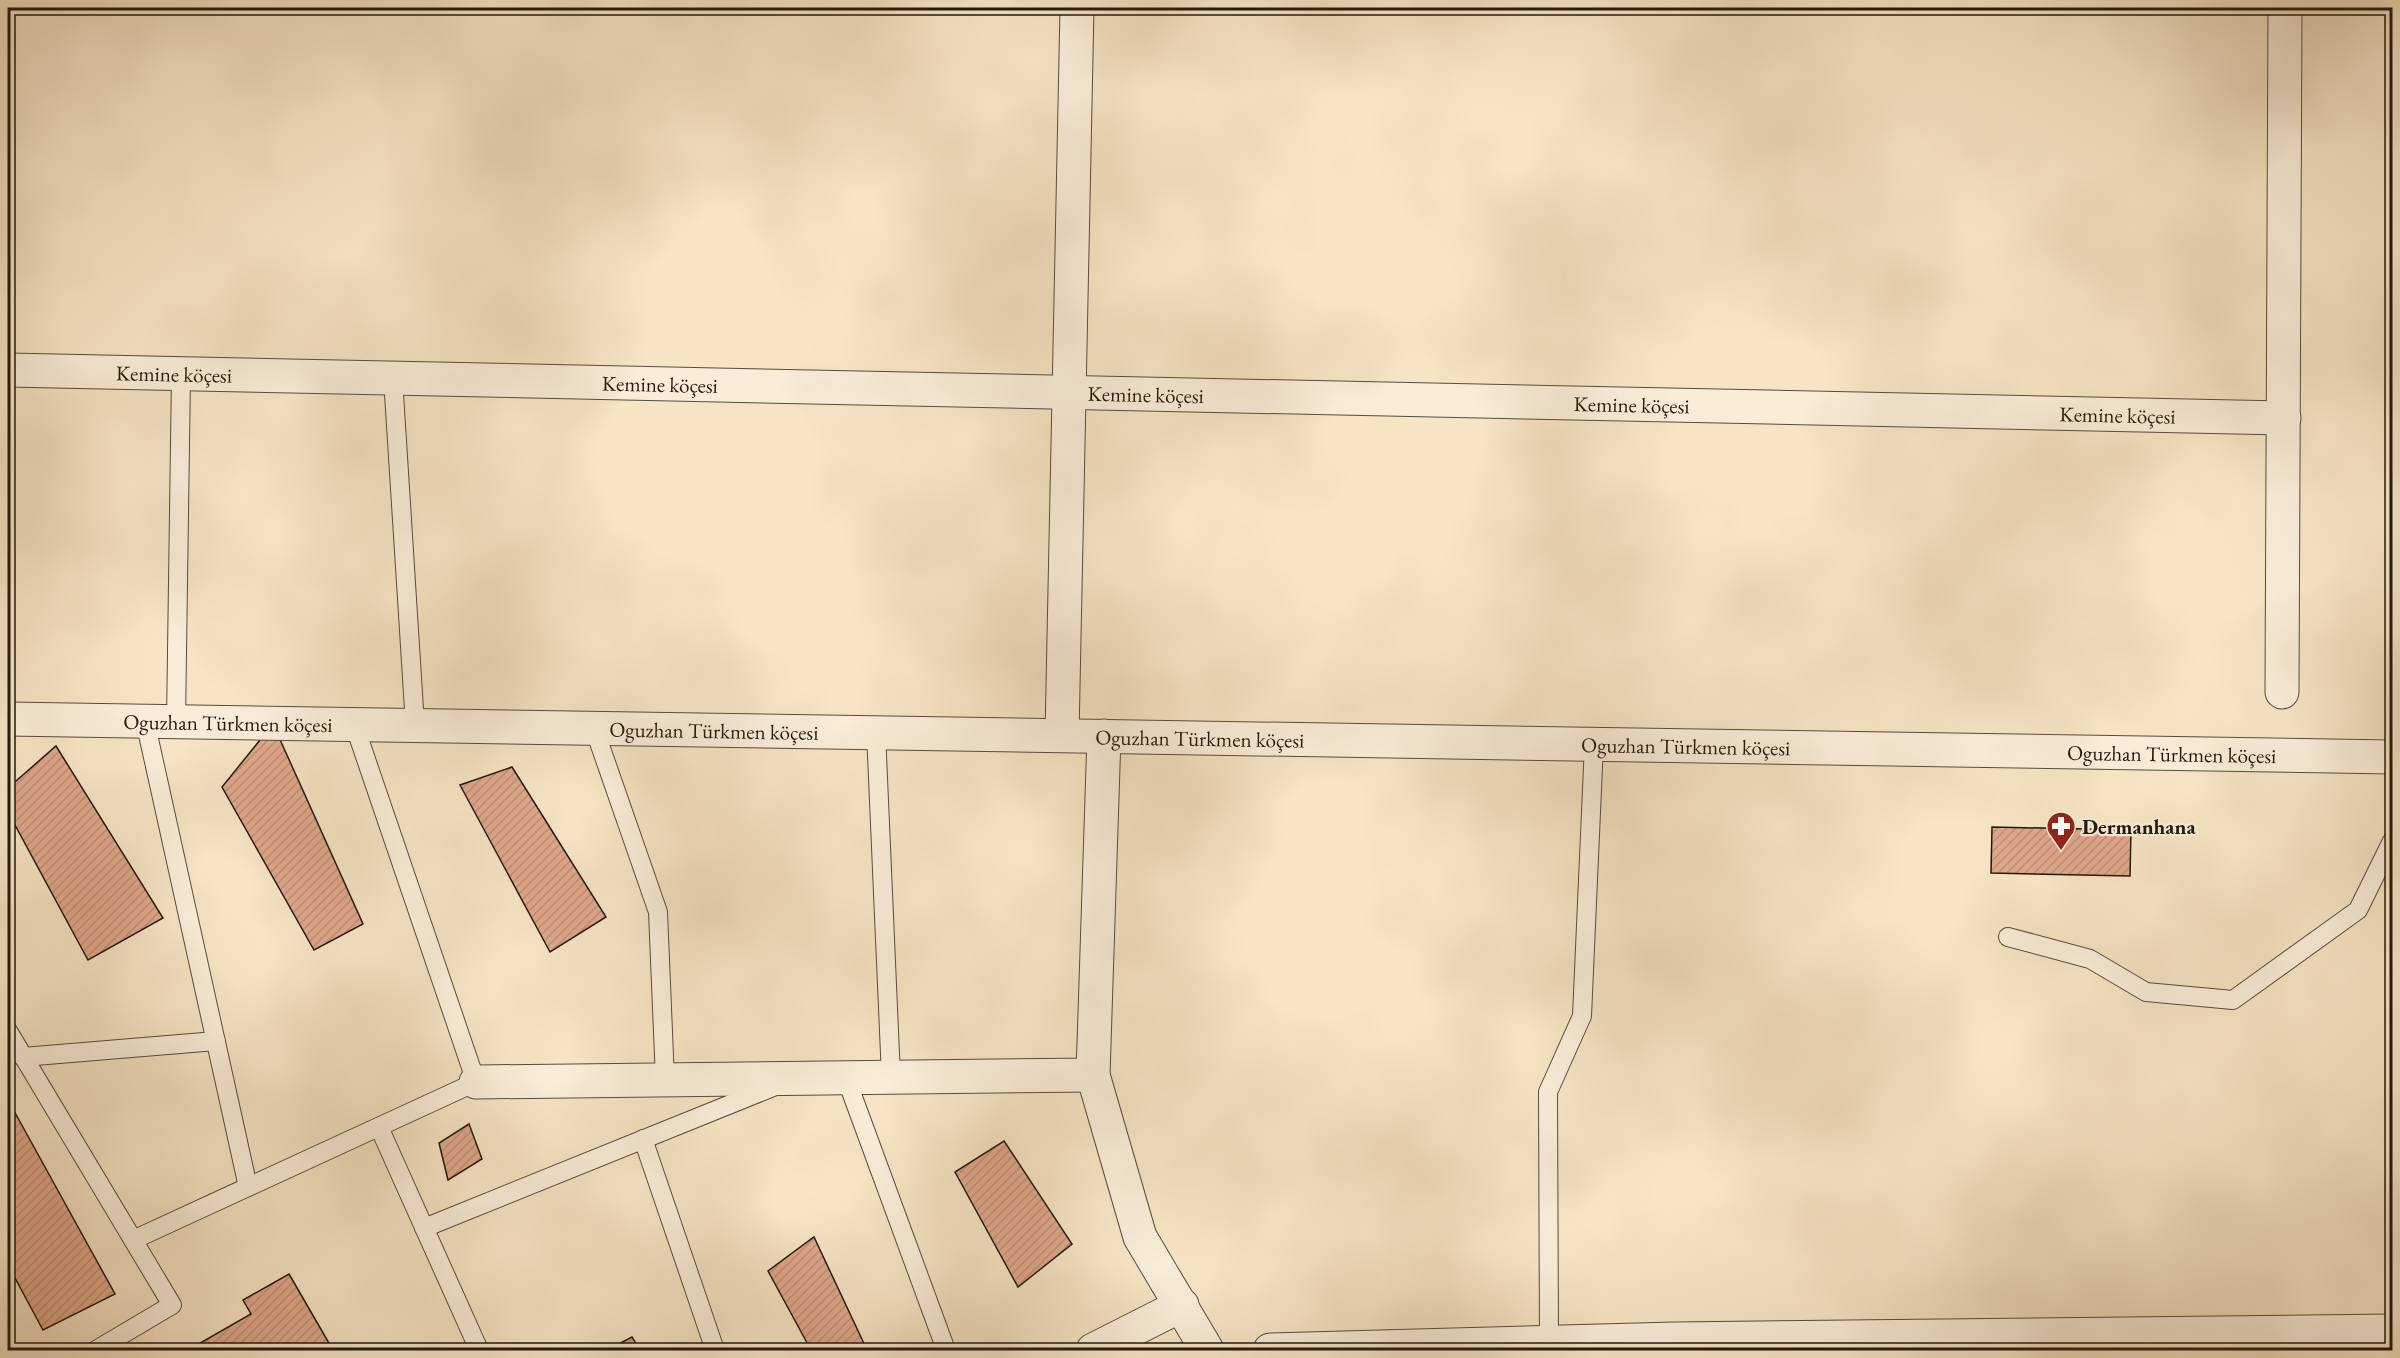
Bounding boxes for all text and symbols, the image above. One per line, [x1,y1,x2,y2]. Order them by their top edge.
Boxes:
street label: Kemine köçesi [116,359,232,388]
street label: Kemine köçesi [602,369,718,398]
street label: Kemine köçesi [1087,379,1204,409]
street label: Kemine köçesi [1573,390,1690,419]
street label: Kemine köçesi [2059,400,2176,429]
street label: Oguzhan Türkmen köçesi [123,707,333,738]
street label: Oguzhan Türkmen köçesi [609,715,819,745]
street label: Oguzhan Türkmen köçesi [1095,723,1305,753]
street label: Oguzhan Türkmen köçesi [1581,731,1791,761]
street label: Oguzhan Türkmen köçesi [2067,738,2276,769]
pharmacy icon: Dermanhana [2045,810,2077,852]
place label: Dermanhana [2082,813,2196,840]

